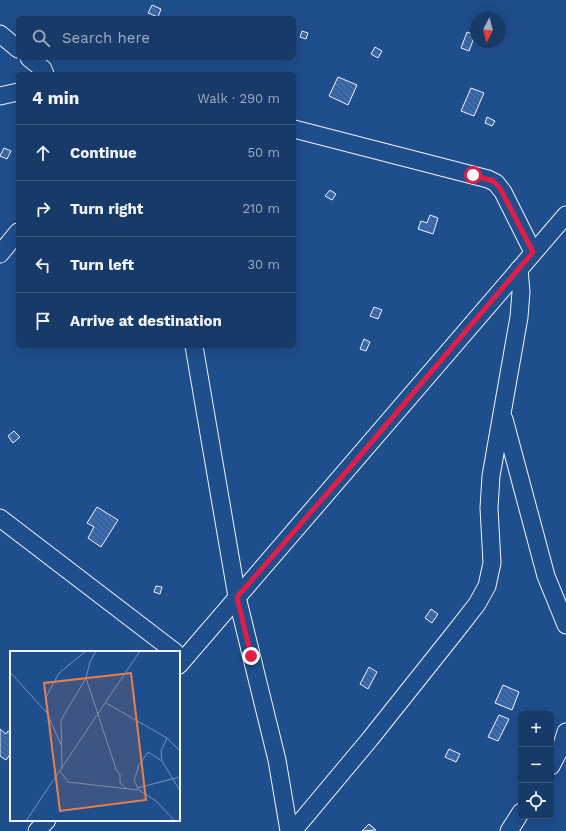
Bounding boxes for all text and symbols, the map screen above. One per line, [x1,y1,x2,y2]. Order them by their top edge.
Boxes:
north arrow [470,12,506,48]
search box [16,16,296,60]
icon: search [30,27,52,49]
text: Search here [62,29,150,47]
text: 4 min [32,88,79,108]
text: Walk · 290 m [197,91,280,106]
icon: ahead [32,142,54,164]
text: Continue [70,144,137,162]
text: 50 m [248,145,280,160]
route start [464,166,482,184]
icon: right [32,198,54,220]
text: Turn right [70,200,143,218]
text: 210 m [242,201,280,216]
icon: left [32,254,54,276]
text: Turn left [70,256,134,274]
text: 30 m [248,257,280,272]
icon: arrive [32,310,54,332]
text: Arrive at destination [70,312,222,330]
route end [242,647,260,665]
inset map [10,651,180,821]
map controls [518,711,554,819]
button: + [518,711,554,747]
button: − [518,747,554,783]
button: locate [518,783,554,819]

